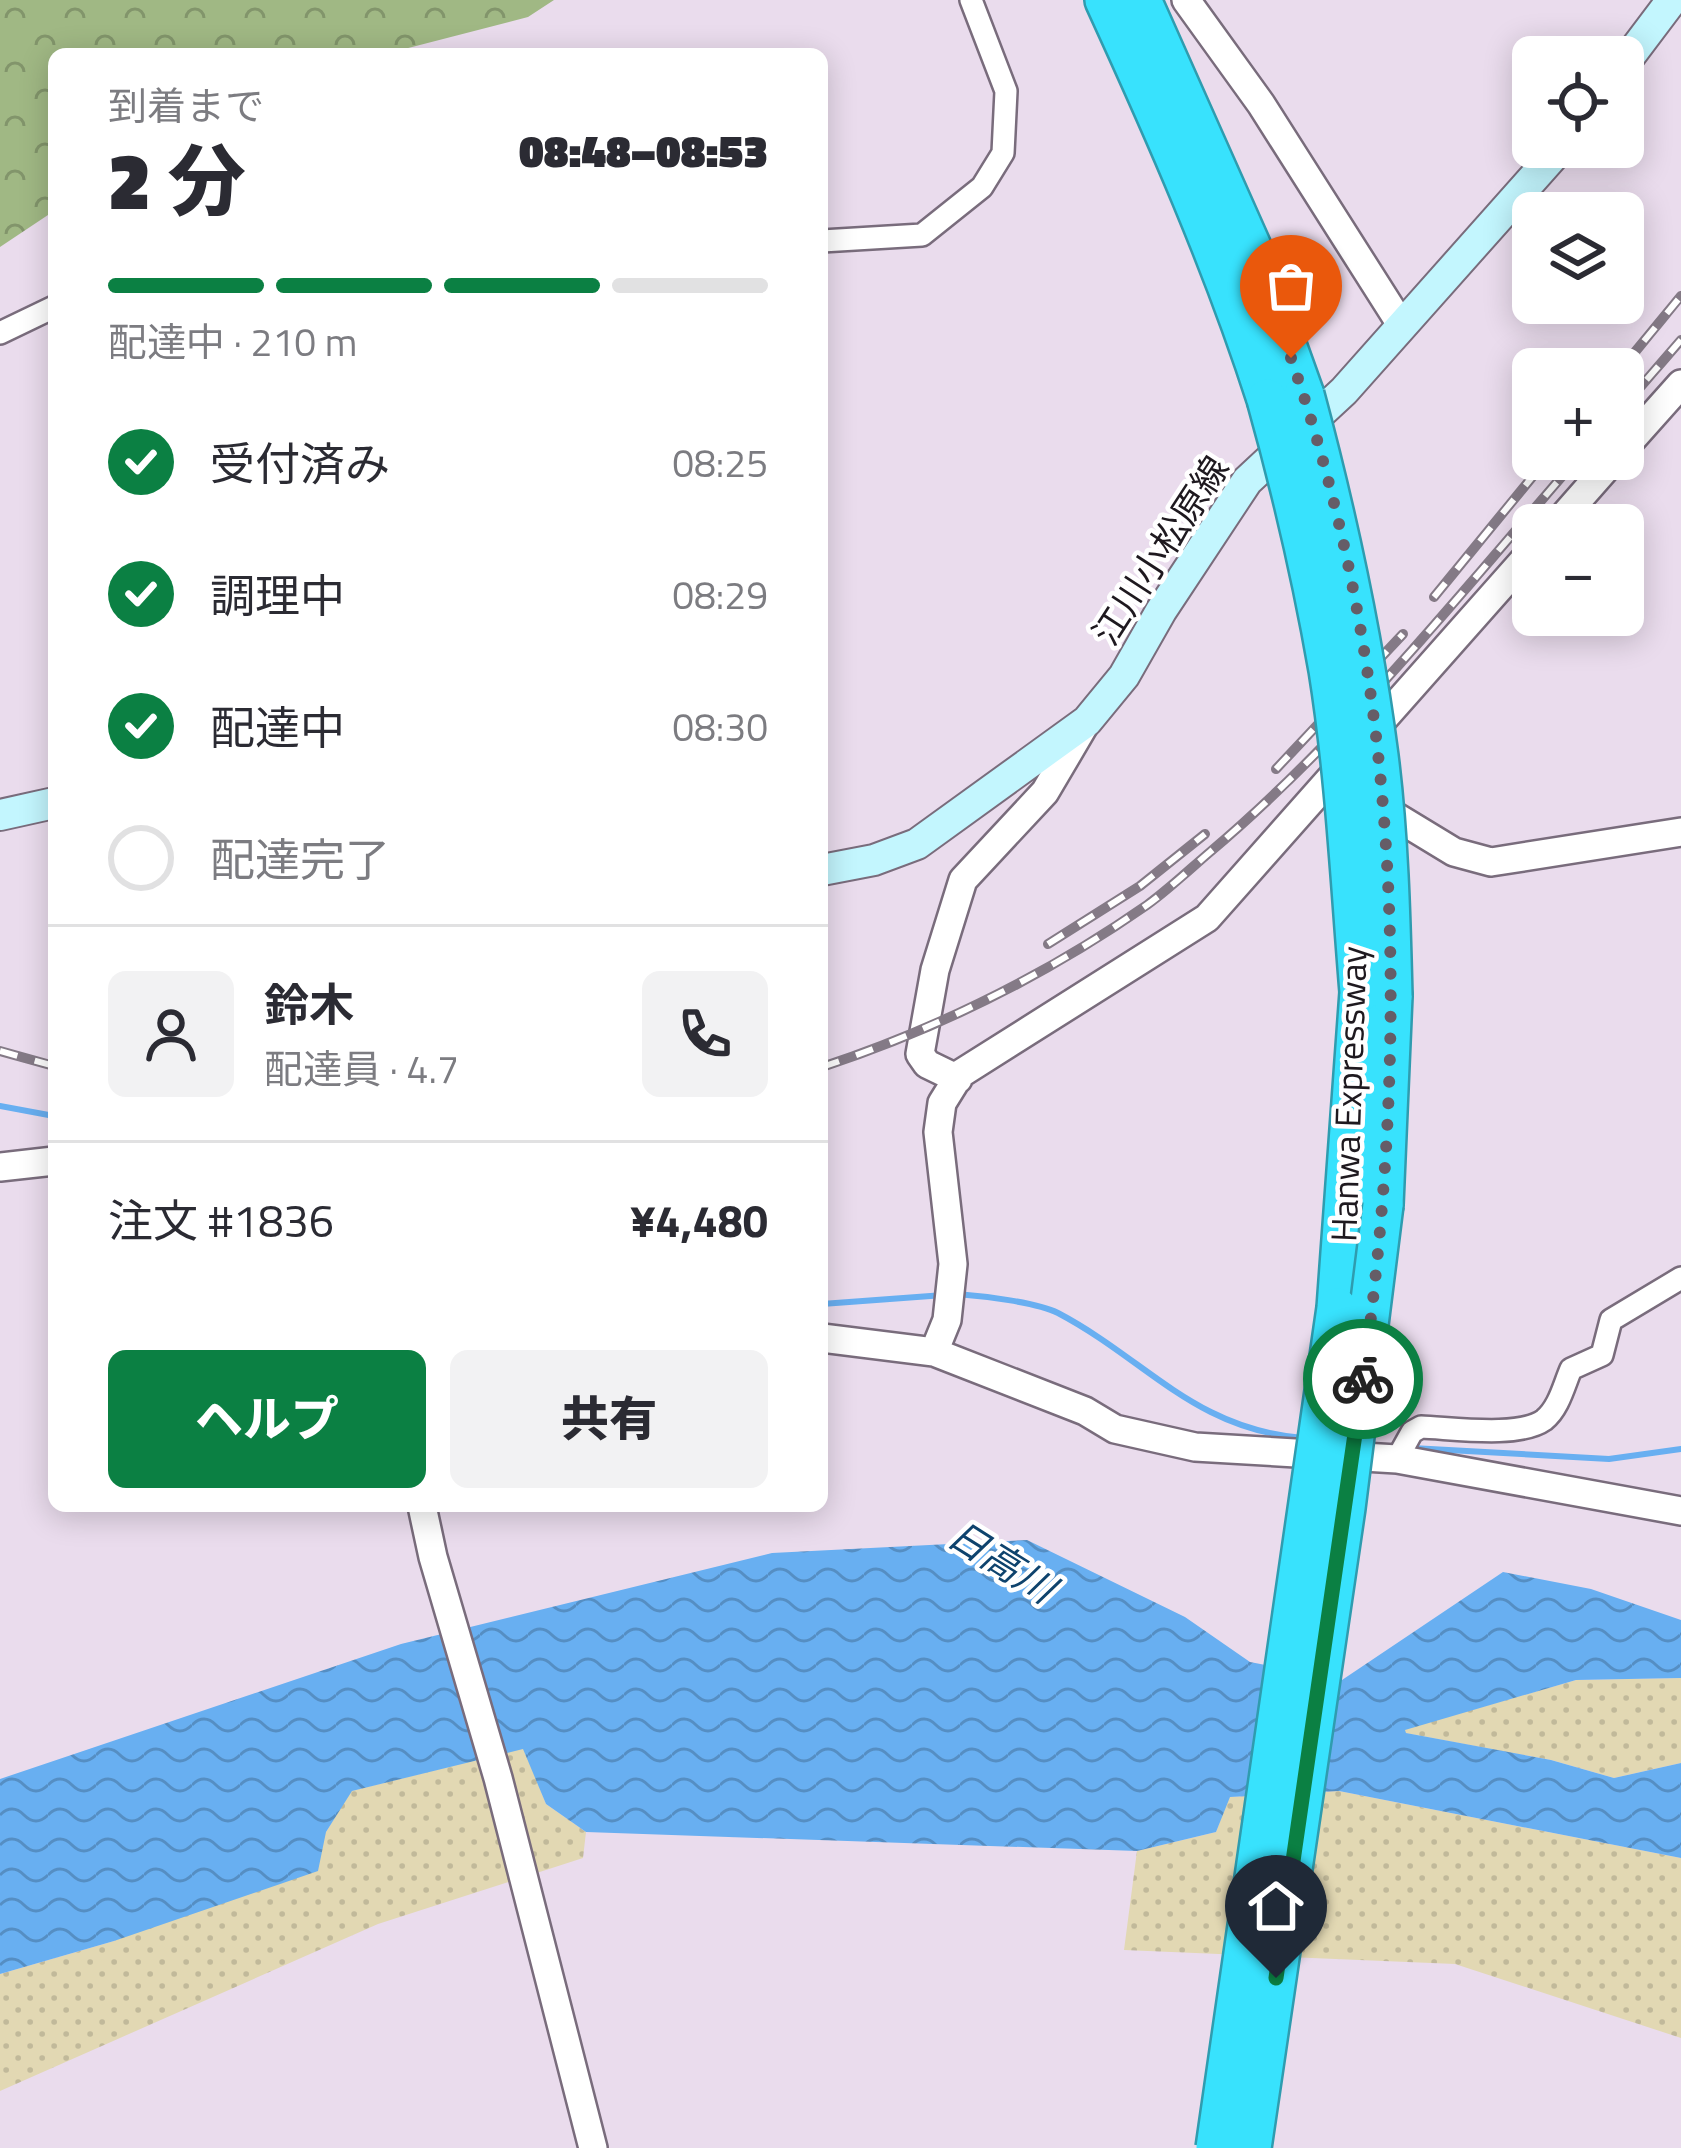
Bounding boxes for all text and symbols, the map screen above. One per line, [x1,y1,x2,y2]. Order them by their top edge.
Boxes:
map controls [1512,36,1644,636]
button: locate [1512,36,1644,168]
text: 到着まで [108,76,264,135]
text: 08:48–08:53 [519,116,768,184]
text: 2 分 [108,121,246,239]
button: layers [1512,192,1644,324]
pin [1240,235,1342,358]
icon: bag [1258,253,1324,319]
text: 配達中 · 210 m [108,312,357,371]
button: + [1512,348,1644,480]
icon: check [108,429,174,495]
text: 受付済み [210,429,390,497]
text: 08:25 [672,433,768,492]
street label: 江川小松原線 [1078,444,1242,656]
button: − [1512,504,1644,636]
icon: check [108,561,174,627]
text: 調理中 [210,561,345,629]
text: 08:29 [672,565,768,624]
icon: check [108,693,174,759]
text: 配達中 [210,693,345,761]
text: 08:30 [672,697,768,756]
text: 配達完了 [210,825,390,893]
street label: Hanwa Expressway [1315,945,1381,1243]
text: 鈴木 [264,970,354,1038]
button: person [108,971,234,1097]
button: phone [642,971,768,1097]
text: 配達員 · 4.7 [264,1039,459,1098]
text: 注文 #1836 [108,1186,334,1254]
text: ¥4,480 [630,1186,768,1254]
courier [1303,1319,1423,1439]
icon: bike [1330,1346,1396,1412]
button: ヘルプ [108,1350,426,1488]
button: 共有 [450,1350,768,1488]
water label: 日高川 [937,1505,1071,1619]
pin [1225,1855,1327,1978]
icon: home [1243,1873,1309,1939]

